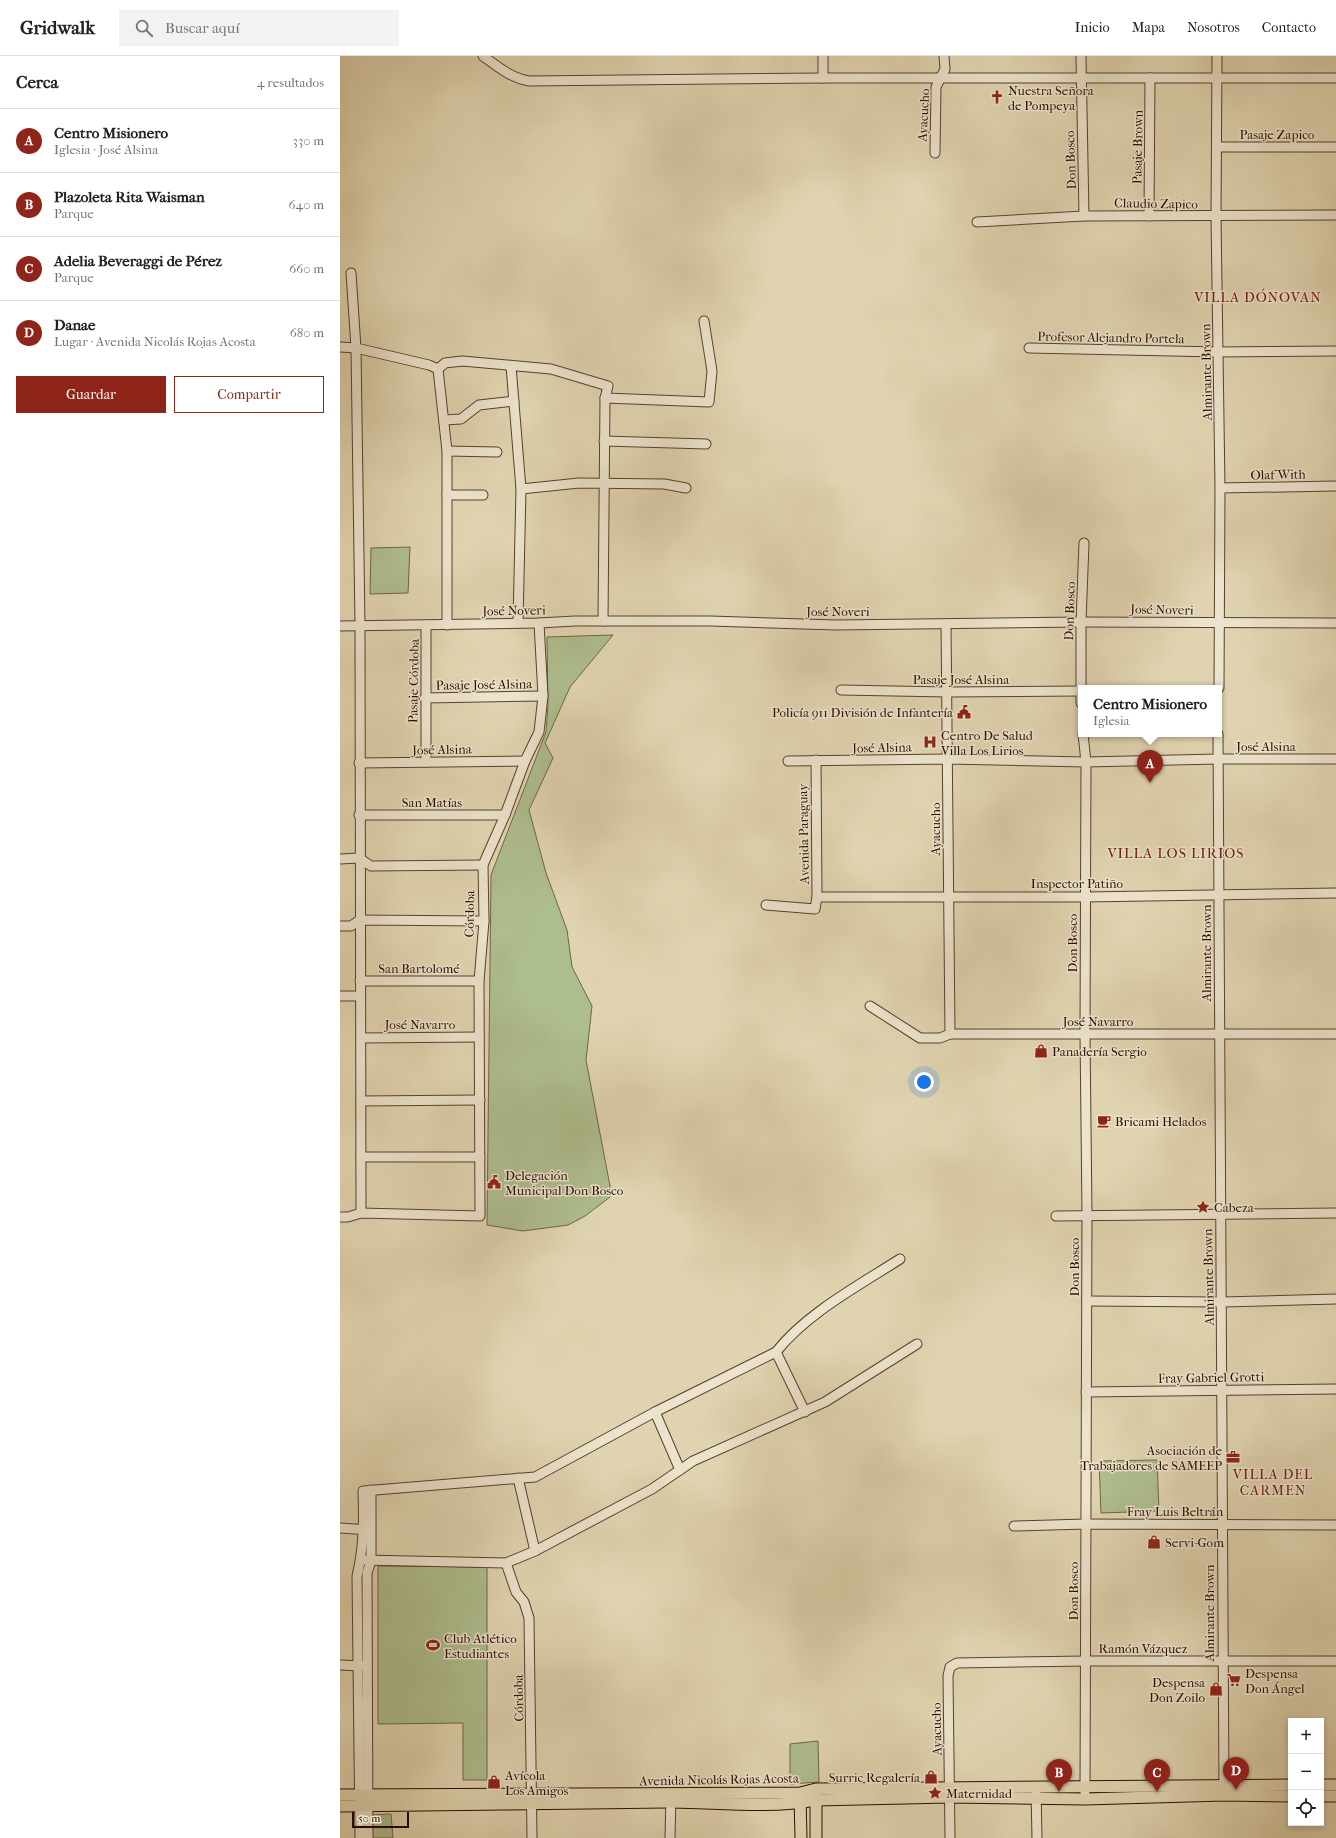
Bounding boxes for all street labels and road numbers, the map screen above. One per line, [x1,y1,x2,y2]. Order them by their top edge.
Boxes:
street label: Ayacucho [915,88,932,143]
street label: Pasaje Brown [1129,109,1146,184]
street label: Pasaje Zapico [1240,127,1315,142]
street label: Don Bosco [1062,130,1079,190]
street label: Claudio Zapico [1114,195,1198,212]
street label: Almirante Brown [1198,323,1215,422]
street label: Profesor Alejandro Portela [1037,329,1186,346]
street label: Olaf With [1250,467,1307,482]
street label: Don Bosco [1061,581,1078,641]
street label: José Noveri [1129,601,1194,618]
street label: José Noveri [481,602,546,619]
street label: José Noveri [805,604,870,619]
street label: Pasaje Córdoba [405,638,422,723]
street label: Pasaje José Alsina [913,672,1010,687]
street label: Pasaje José Alsina [436,676,533,693]
street label: José Alsina [851,739,913,756]
street label: José Alsina [1235,739,1297,754]
street label: José Alsina [411,741,473,758]
street label: Avenida Paraguay [795,783,812,885]
street label: San Matías [402,795,462,810]
street label: Ayacucho [928,802,943,857]
street label: Inspector Patiño [1031,876,1124,891]
street label: Córdoba [462,889,477,938]
street label: Almirante Brown [1199,904,1214,1003]
street label: Don Bosco [1065,913,1080,972]
street label: San Bartolomé [378,961,460,976]
street label: José Navarro [1062,1014,1134,1029]
street label: José Navarro [384,1017,456,1032]
street label: Almirante Brown [1200,1228,1217,1327]
street label: Don Bosco [1067,1237,1082,1296]
street label: Fray Gabriel Grotti [1158,1369,1264,1386]
street label: Fray Luis Beltrán [1127,1504,1224,1519]
street label: Don Bosco [1066,1561,1081,1620]
street label: Almirante Brown [1202,1564,1217,1663]
street label: Ramón Vázquez [1099,1641,1188,1656]
street label: Córdoba [511,1673,526,1722]
street label: Ayacucho [929,1702,944,1757]
street label: Avenida Nicolás Rojas Acosta [638,1771,800,1788]

